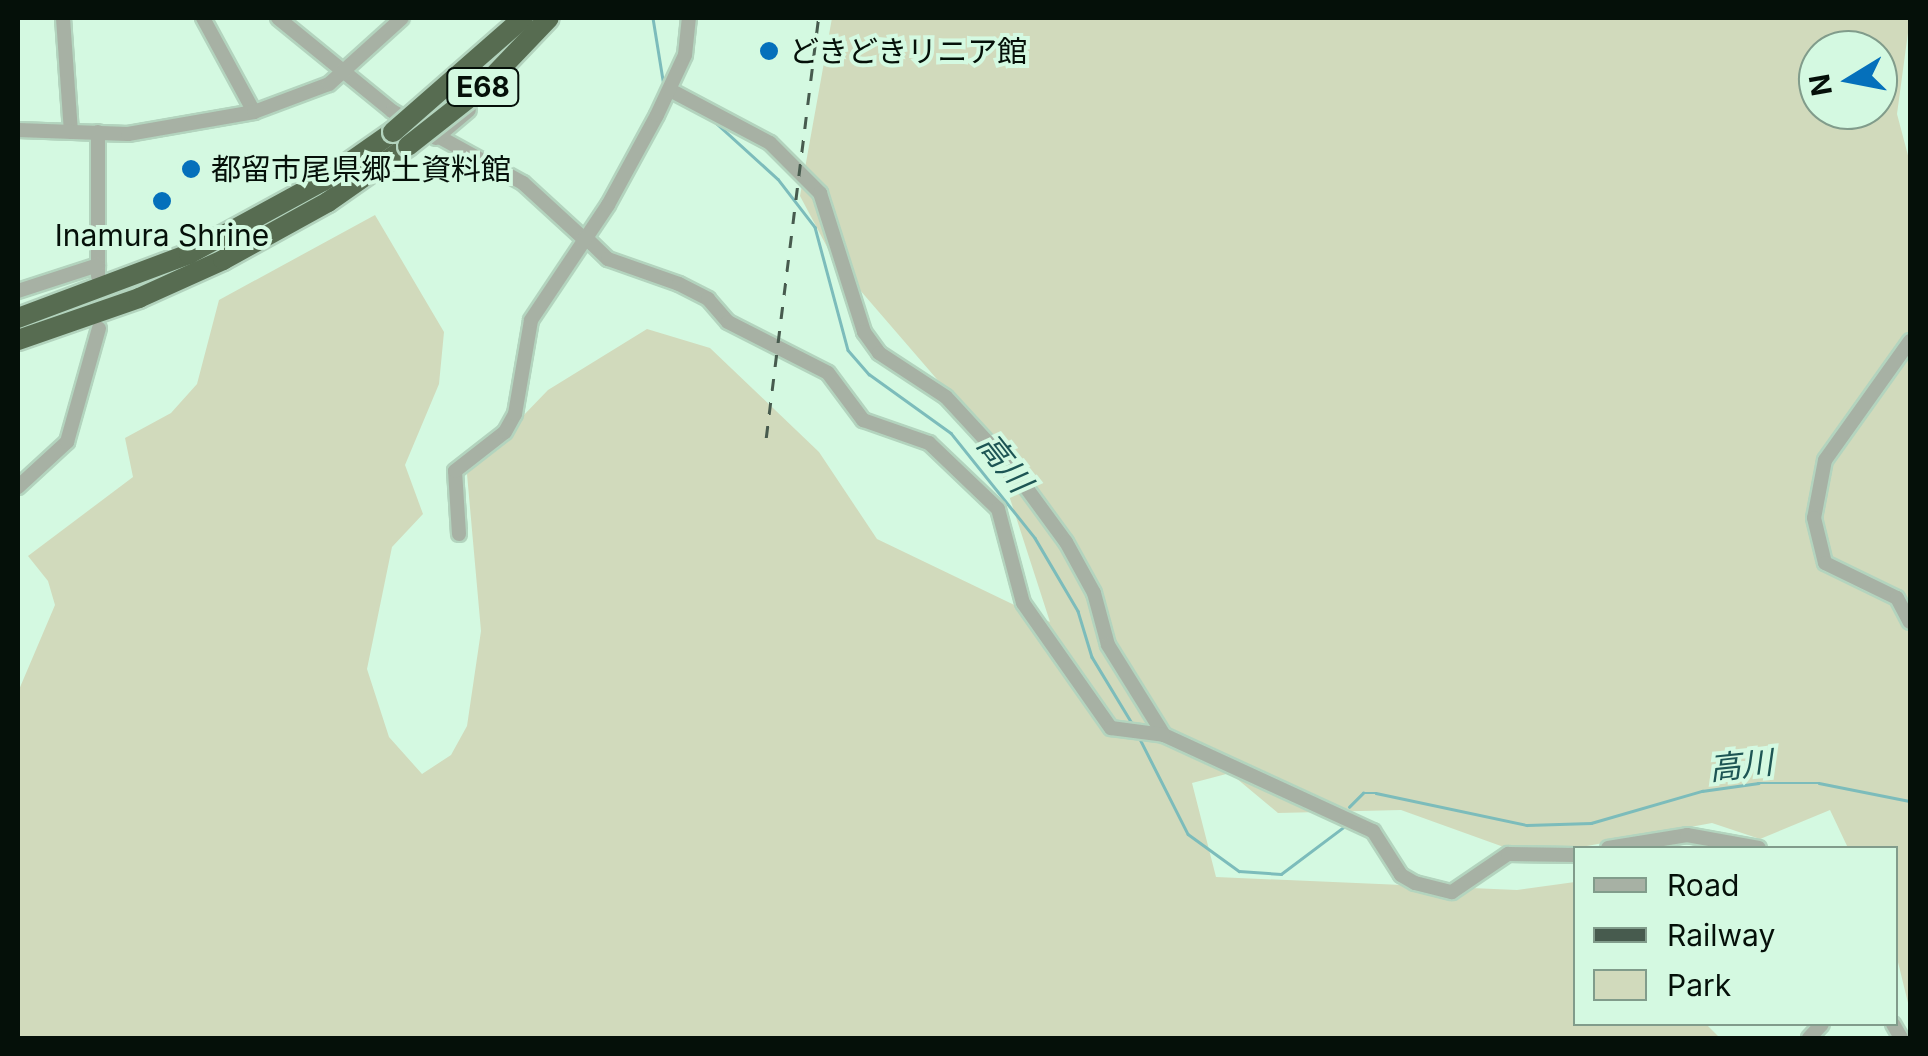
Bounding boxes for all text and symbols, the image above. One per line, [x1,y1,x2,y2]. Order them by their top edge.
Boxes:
north arrow [1798,30,1898,130]
place label: どきどきリニア館 [789,33,1029,69]
marker: どきどきリニア館 [758,40,780,62]
road number: E68 [446,64,520,110]
text: N [1802,71,1839,98]
place label: 都留市尾県郷土資料館 [211,151,511,187]
marker: 都留市尾県郷土資料館 [180,158,202,180]
marker: Inamura Shrine [151,190,173,212]
place label: Inamura Shrine [55,217,269,253]
water label: 高川 [969,426,1039,500]
water label: 高川 [1707,744,1775,788]
legend [1573,846,1898,1026]
text: Road [1667,867,1739,903]
text: Railway [1667,917,1775,953]
text: Park [1667,967,1731,1003]

